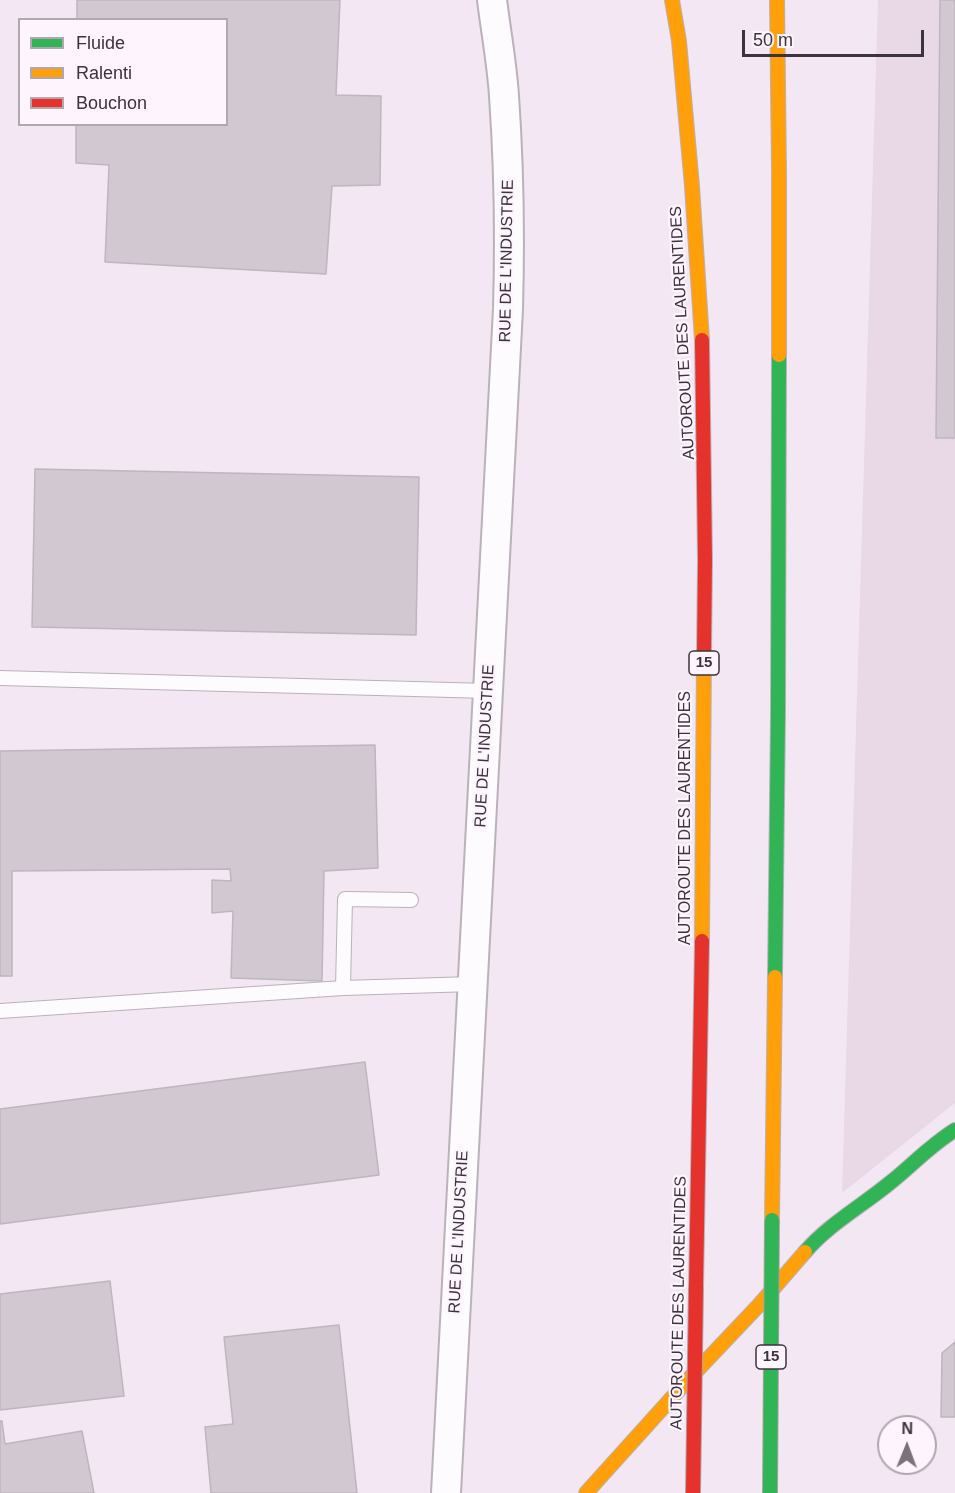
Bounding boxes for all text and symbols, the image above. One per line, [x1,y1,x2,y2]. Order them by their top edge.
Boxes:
legend [18,18,228,126]
scale bar [745,18,926,56]
text: 50 m [753,30,793,50]
text: Fluide [76,33,125,53]
text: Ralenti [76,63,132,83]
text: Bouchon [76,93,147,113]
street label: RUE DE L'INDUSTRIE [496,179,518,343]
street label: AUTOROUTE DES LAURENTIDES [667,206,699,460]
road number: 15 [689,651,719,675]
street label: RUE DE L'INDUSTRIE [471,664,499,828]
street label: AUTOROUTE DES LAURENTIDES [676,691,696,945]
street label: RUE DE L'INDUSTRIE [445,1150,473,1314]
street label: AUTOROUTE DES LAURENTIDES [667,1176,691,1430]
road number: 15 [756,1345,786,1369]
north arrow [877,1415,937,1475]
text: N [901,1420,913,1437]

